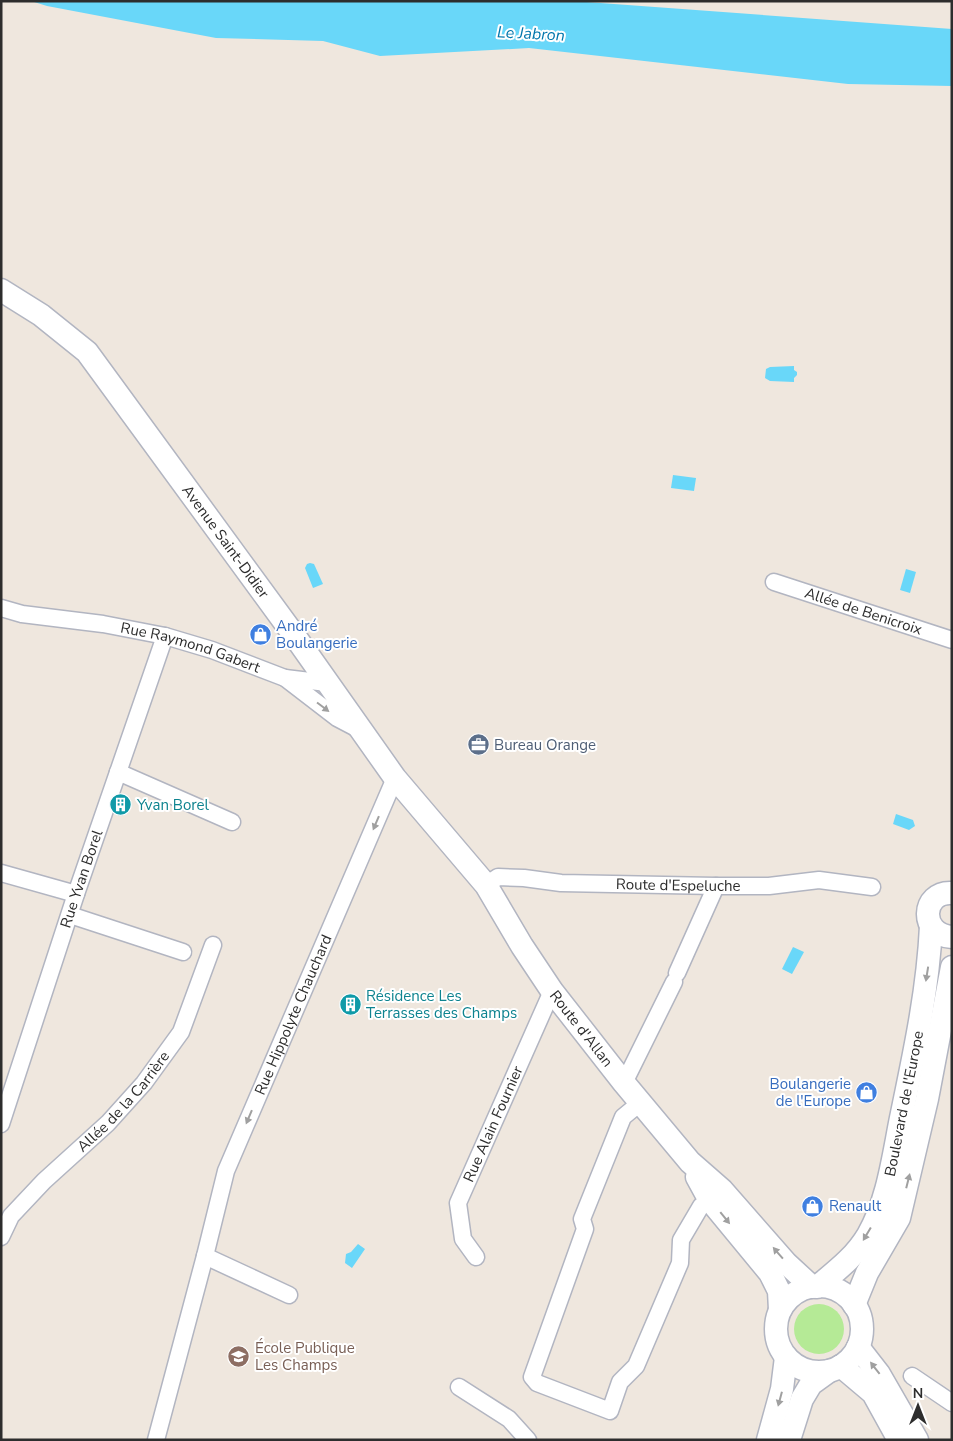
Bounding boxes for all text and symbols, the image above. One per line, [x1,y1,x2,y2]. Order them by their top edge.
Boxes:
water label: Le Jabron [496,21,565,47]
street label: Avenue Saint-Didier [177,481,274,603]
street label: Allée de Benicroix [802,583,925,640]
place label: André Boulangerie [276,616,357,653]
street label: Rue Raymond Gabert [119,618,264,678]
shop icon: André Boulangerie [248,623,272,647]
one-way arrow [316,701,329,712]
office icon: Bureau Orange [466,733,490,757]
place label: Bureau Orange [494,735,596,755]
building icon: Yvan Borel [109,793,133,817]
place label: Yvan Borel [136,795,210,815]
one-way arrow [371,816,379,830]
street label: Rue Yvan Borel [56,827,108,930]
street label: Route d'Espeluche [616,874,741,896]
street label: Rue Hippolyte Chauchard [250,932,336,1098]
one-way arrow [922,967,930,983]
place label: Résidence Les Terrasses des Champs [366,986,517,1023]
street label: Route d'Allan [545,986,618,1071]
building icon: Résidence Les Terrasses des Champs [338,993,362,1017]
street label: Boulevard de l'Europe [880,1029,928,1178]
street label: Allée de la Carrière [73,1047,174,1156]
street label: Rue Alain Fournier [459,1062,528,1185]
place label: Boulangerie de l'Europe [770,1074,851,1111]
shop icon: Boulangerie de l'Europe [855,1081,879,1105]
one-way arrow [245,1110,253,1124]
one-way arrow [904,1174,912,1189]
shop icon: Renault [801,1194,825,1218]
place label: Renault [829,1196,882,1216]
one-way arrow [719,1212,730,1225]
one-way arrow [863,1227,872,1240]
one-way arrow [772,1246,783,1259]
place label: École Publique Les Champs [255,1338,355,1375]
school or university icon: École Publique Les Champs [227,1345,251,1369]
one-way arrow [869,1362,880,1375]
north arrow [893,1381,943,1431]
text: N [913,1384,923,1403]
one-way arrow [775,1391,783,1406]

